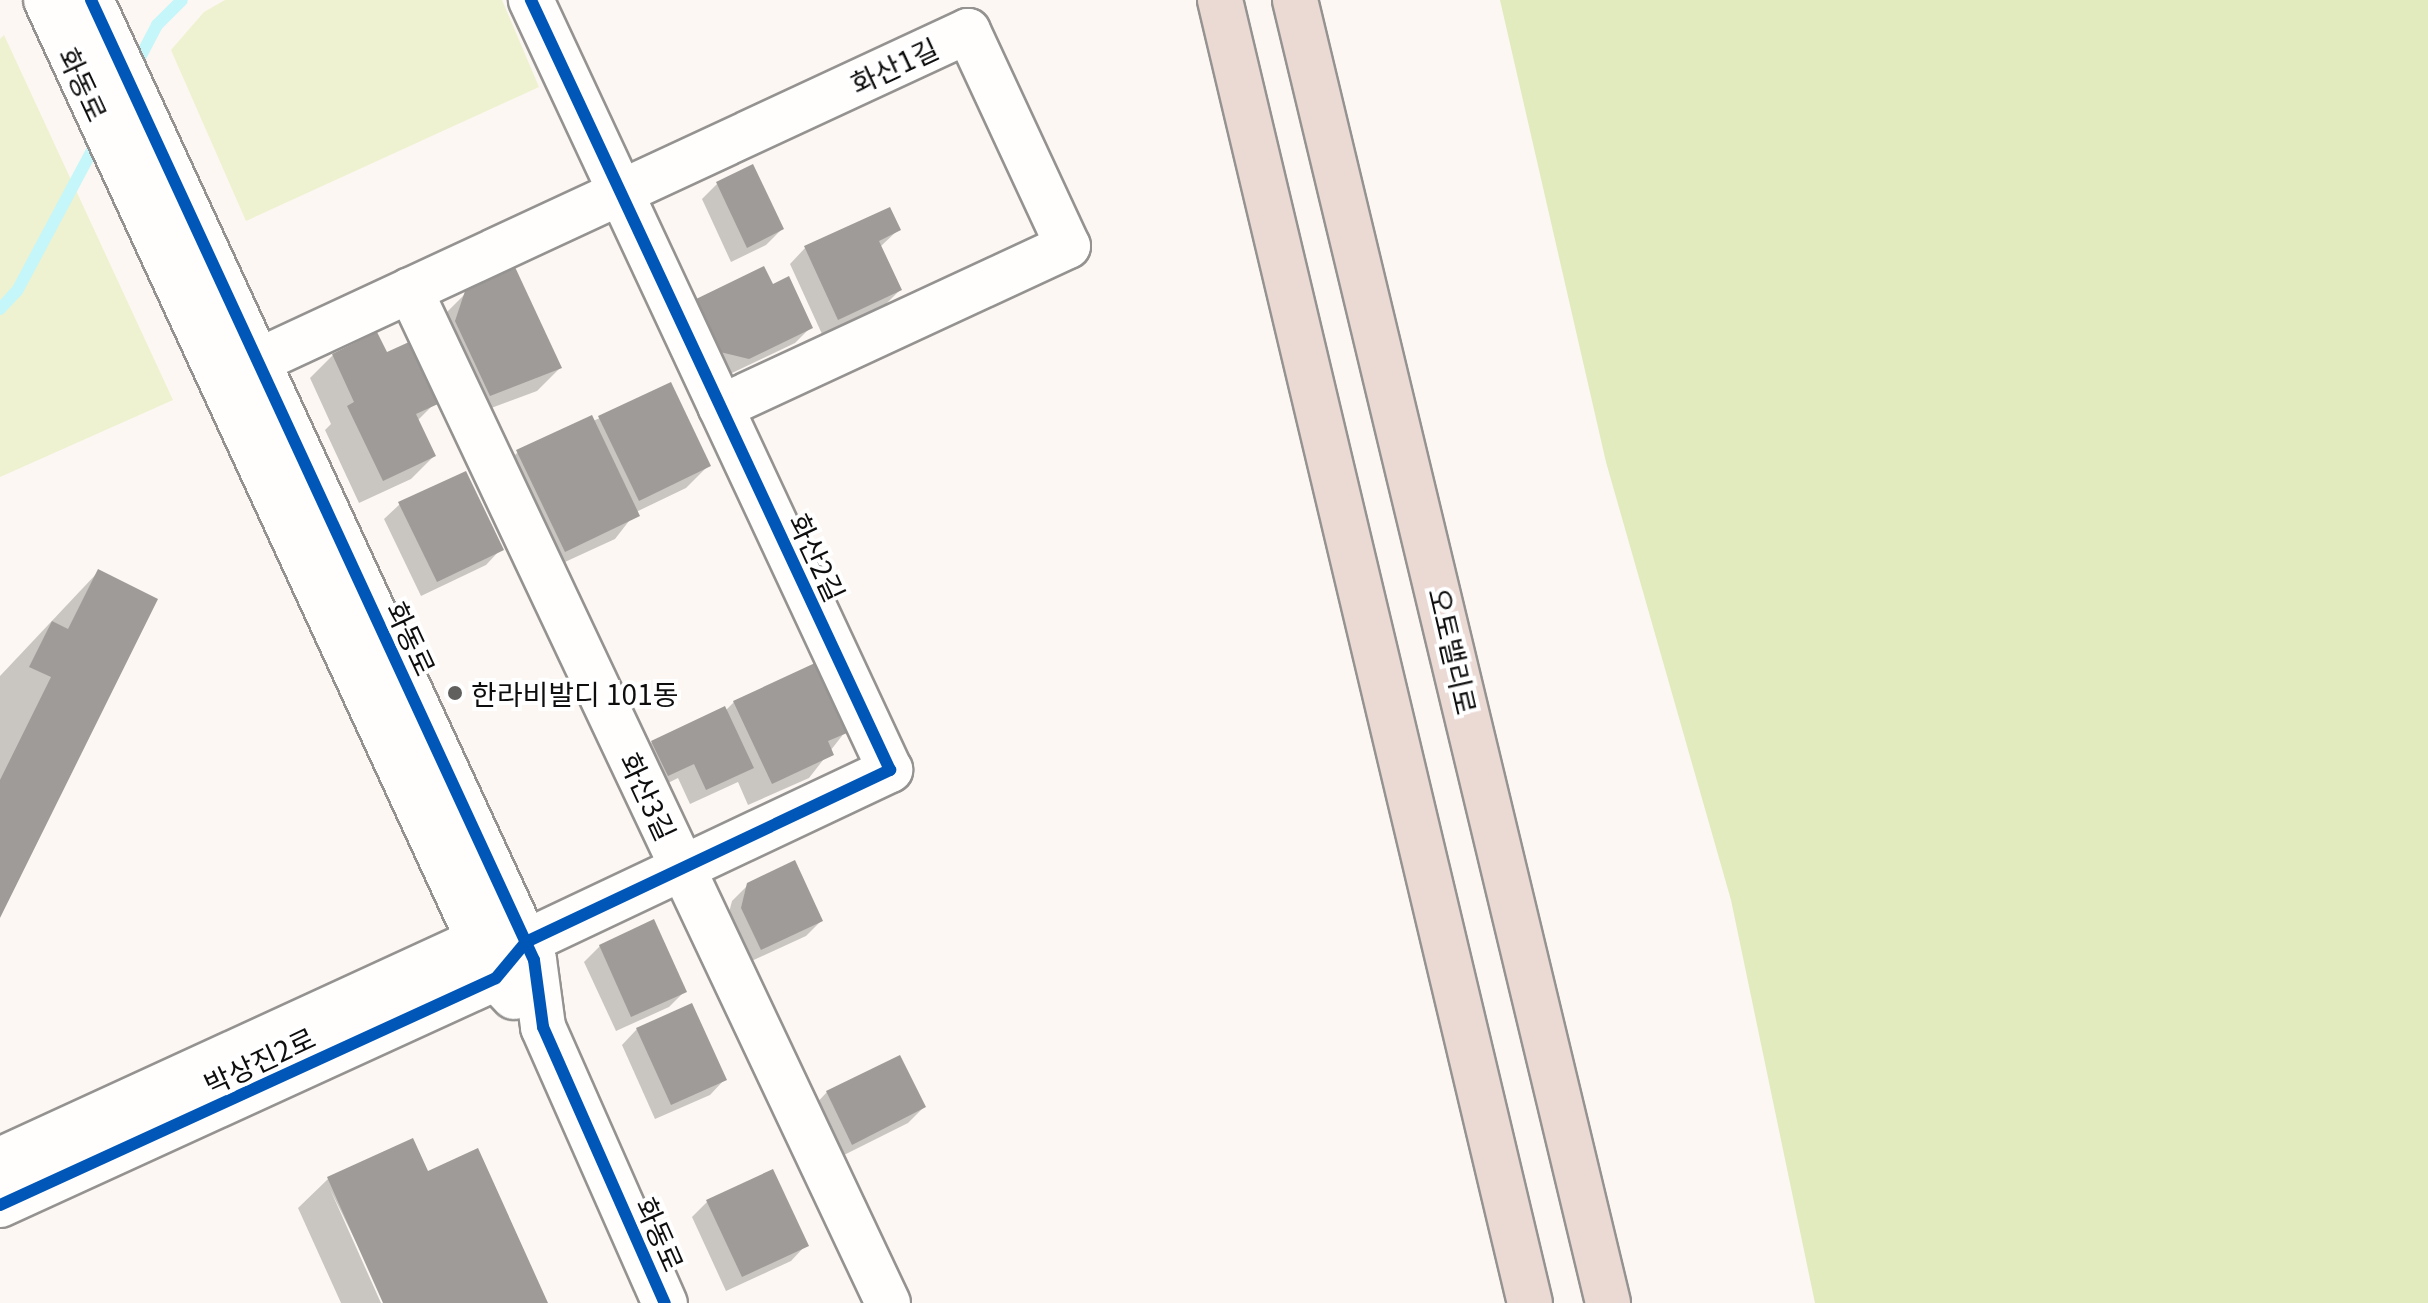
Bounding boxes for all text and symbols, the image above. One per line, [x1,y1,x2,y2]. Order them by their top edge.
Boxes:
street label: 화산1길 [845,30,943,100]
street label: 화동로 [52,42,116,126]
street label: 화산2길 [783,508,853,606]
street label: 오토밸리로 [1423,584,1485,718]
street label: 화동로 [380,596,444,680]
place label: 한라비발디 101동 [471,676,678,710]
marker: 한라비발디 101동 [446,684,464,702]
street label: 화산3길 [614,747,684,845]
street label: 박상진2로 [198,1020,320,1100]
street label: 화동로 [630,1192,692,1276]

